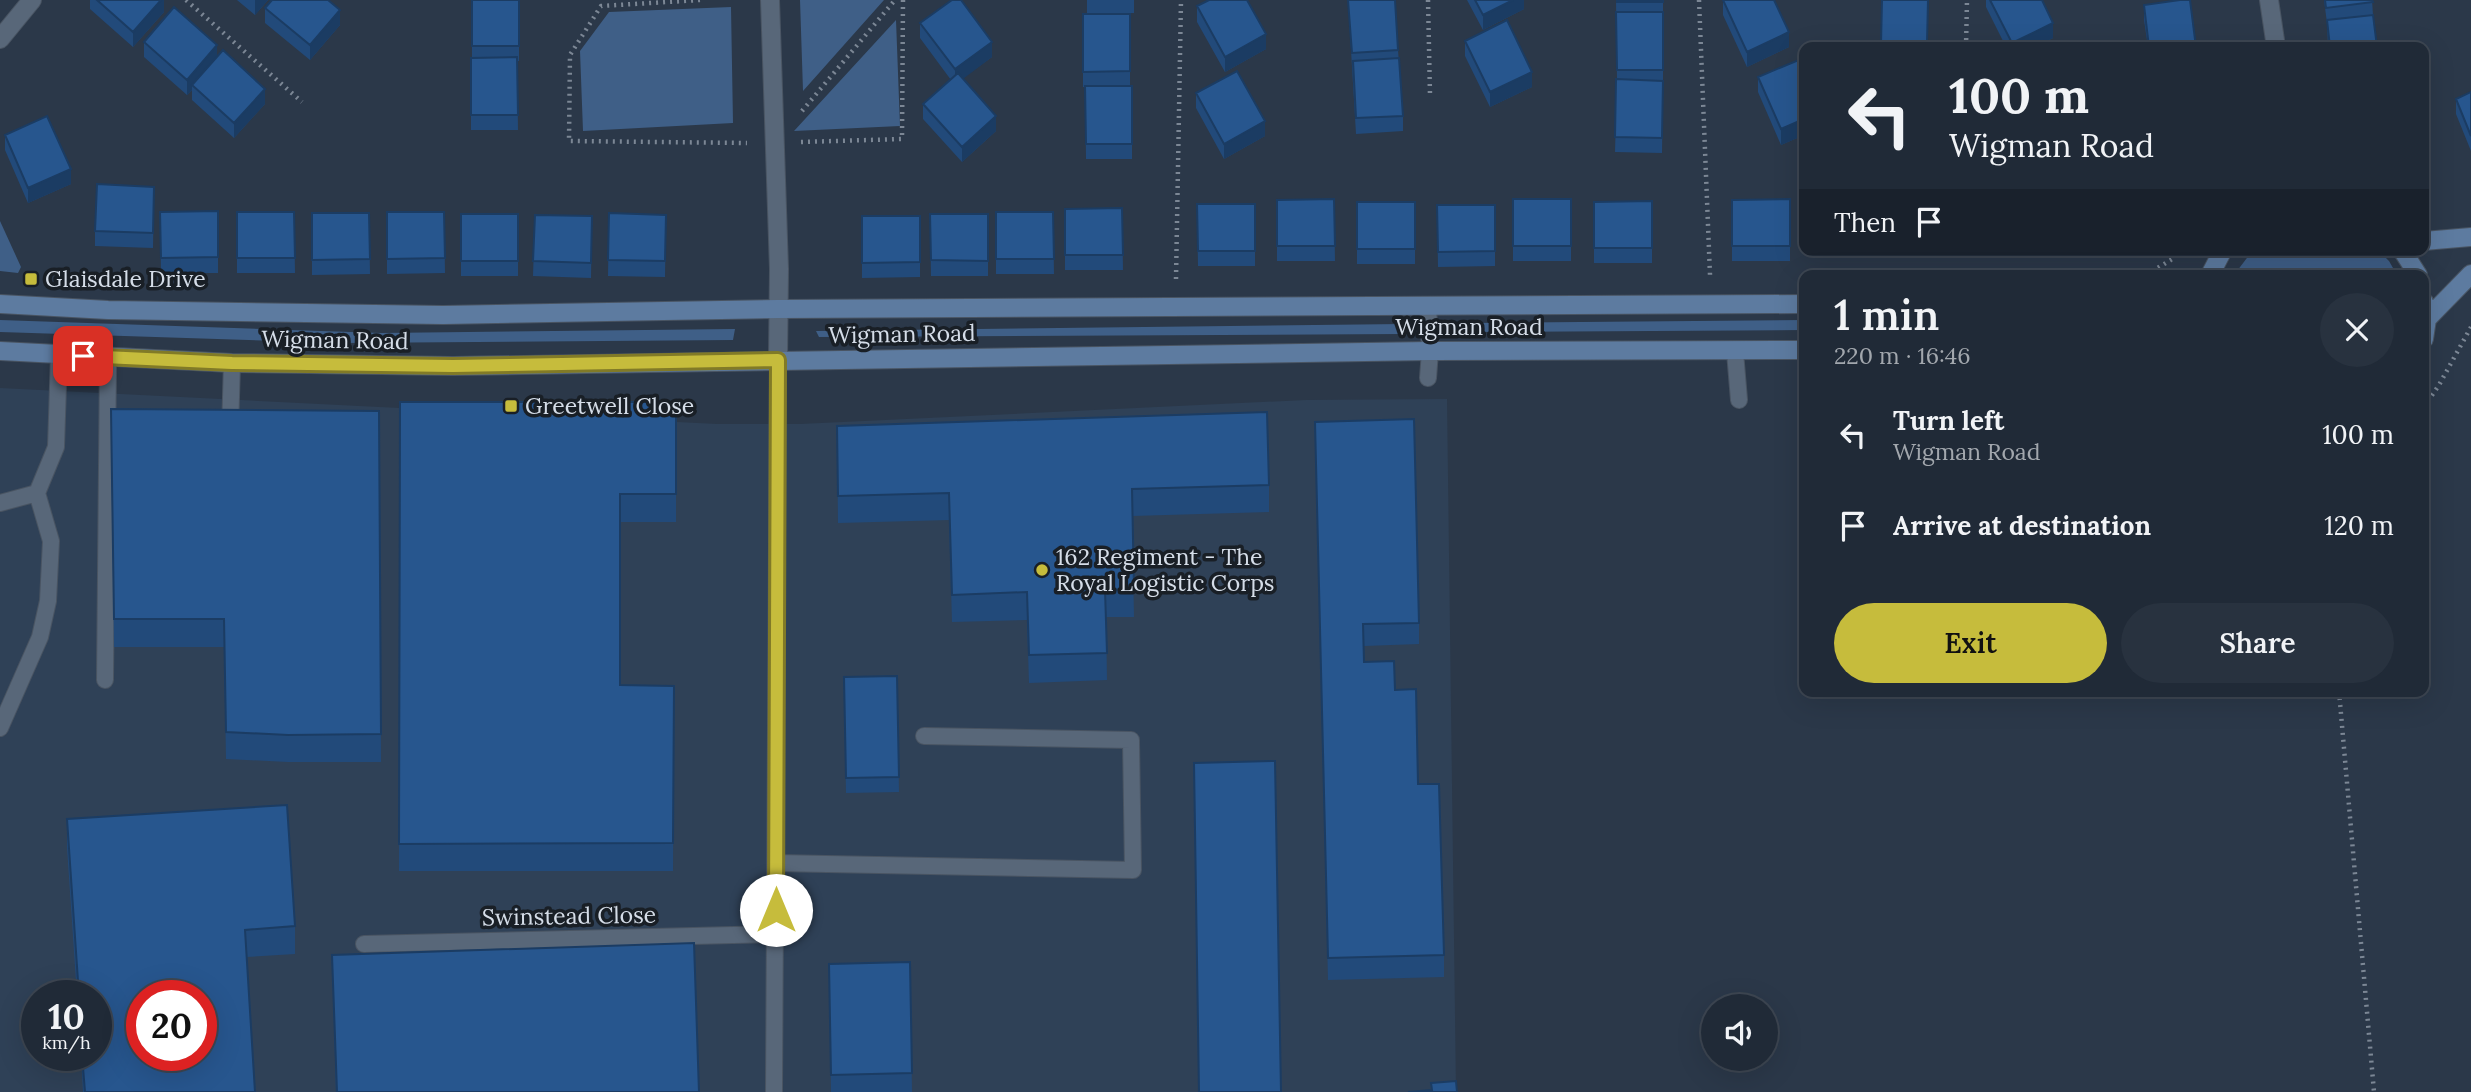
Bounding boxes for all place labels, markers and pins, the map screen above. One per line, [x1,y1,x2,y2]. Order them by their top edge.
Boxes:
place label: Glaisdale Drive [45,264,206,293]
marker: Glaisdale Drive [23,271,39,287]
pin [53,326,113,386]
place label: Greetwell Close [525,391,694,420]
marker: Greetwell Close [503,398,519,414]
place label: 162 Regiment - The Royal Logistic Corps [1056,542,1275,597]
marker: 162 Regiment - The Royal Logistic Corps [1034,562,1050,578]

